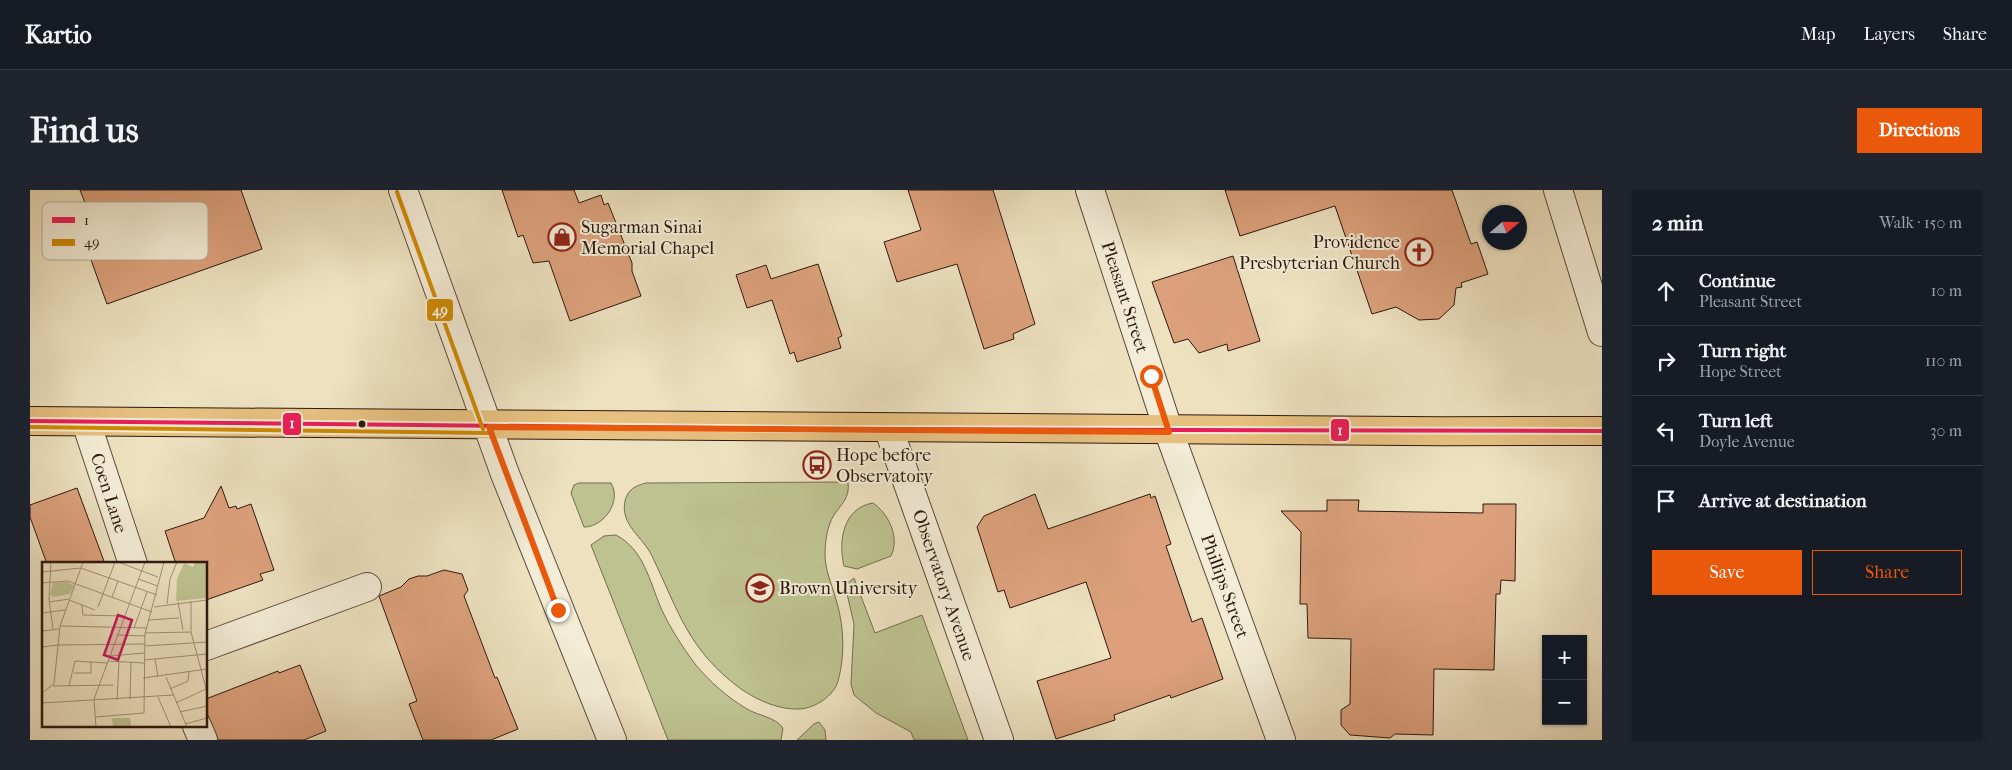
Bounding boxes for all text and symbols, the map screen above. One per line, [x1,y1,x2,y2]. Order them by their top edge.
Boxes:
text: Kartio [25,21,92,49]
text: Map [1801,24,1835,45]
text: Layers [1863,24,1915,45]
text: Share [1943,24,1987,45]
button: Directions [1857,108,1982,153]
text: Find us [30,110,139,151]
legend [42,202,208,260]
north arrow [1482,205,1527,250]
text: 2 min [1652,211,1703,235]
text: 1 [84,212,89,229]
text: Walk · 150 m [1879,213,1962,232]
place label: Sugarman Sinai Memorial Chapel [581,217,714,259]
shop icon: Sugarman Sinai Memorial Chapel [547,222,577,252]
place label: Providence Presbyterian Church [1239,232,1400,274]
text: 49 [84,234,100,251]
church icon: Providence Presbyterian Church [1404,237,1434,267]
street label: Pleasant Street [1097,239,1153,356]
text: Continue [1699,270,1775,292]
icon: ahead [1652,277,1680,305]
text: 10 m [1931,281,1962,300]
text: Pleasant Street [1699,292,1802,311]
line badge: 49 [426,298,454,322]
text: 49 [431,302,448,319]
text: Turn right [1699,340,1786,362]
icon: right [1652,347,1680,375]
text: 110 m [1925,351,1962,370]
text: Hope Street [1699,362,1782,381]
route start [1140,365,1163,388]
text: Turn left [1699,410,1773,432]
line badge: 1 [282,412,302,436]
text: 1 [290,415,295,432]
icon: left [1652,417,1680,445]
line badge: 1 [1330,418,1350,442]
unlabelled marker [357,419,367,429]
text: 30 m [1930,421,1962,440]
text: 1 [1338,422,1343,439]
text: Doyle Avenue [1699,432,1795,451]
place label: Hope before Observatory [836,445,934,487]
street label: Coen Lane [86,450,131,536]
bus stop icon: Hope before Observatory [802,450,832,480]
icon: arrive [1652,487,1680,515]
text: Arrive at destination [1699,490,1867,512]
street label: Observatory Avenue [908,507,979,664]
street label: Phillips Street [1196,531,1253,642]
button: Save [1652,550,1802,595]
button: Share [1812,550,1962,595]
inset map [42,562,208,728]
school or university icon: Brown University [745,573,775,603]
place label: Brown University [779,578,919,599]
route end [547,599,570,622]
map controls [1542,635,1587,725]
button: + [1542,635,1587,680]
button: − [1542,680,1587,725]

